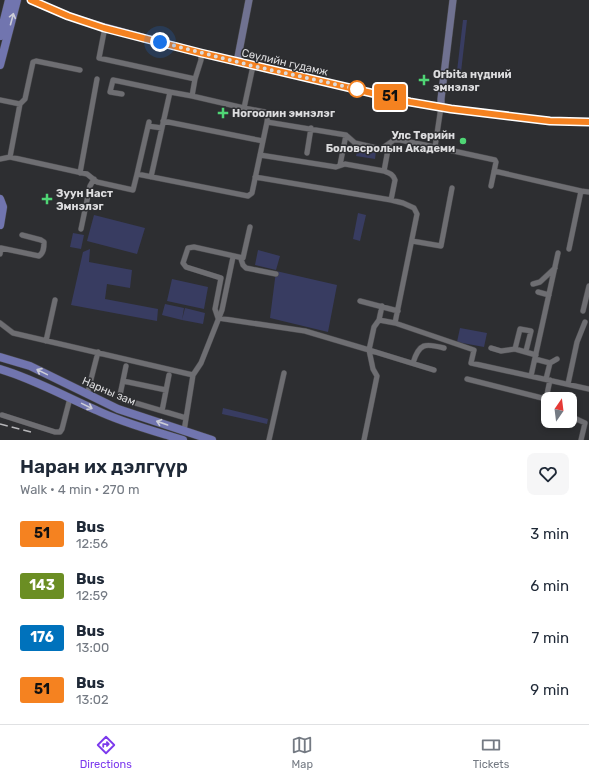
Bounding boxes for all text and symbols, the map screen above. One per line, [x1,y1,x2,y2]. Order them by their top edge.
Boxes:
one-way arrow [9,13,16,26]
your location [150,32,170,52]
street label: Сөүлийн гудамж [240,46,330,79]
place label: Orbita нүдний эмнэлэг [433,68,512,94]
marker: Orbita нүдний эмнэлэг [418,74,430,86]
unlabelled marker [348,80,366,98]
line badge: 51 [372,84,408,110]
text: 51 [382,88,398,105]
marker: Ногоолин эмнэлэг [217,107,229,119]
place label: Ногоолин эмнэлэг [232,107,335,120]
place label: Улс Төрийн Боловсролын Академи [326,129,455,155]
marker: Улс Төрийн Боловсролын Академи [458,136,468,146]
place label: Зуун Наст Эмнэлэг [56,187,113,213]
marker: Зуун Наст Эмнэлэг [41,193,53,205]
one-way arrow [37,368,49,375]
street label: Нарны зам [80,374,138,409]
north arrow [541,392,577,428]
map controls [541,392,577,428]
one-way arrow [81,403,93,410]
one-way arrow [156,419,168,427]
button: heart [527,453,569,495]
text: Наран их дэлгүүр [20,455,188,478]
text: Walk · 4 min · 270 m [20,482,140,497]
text: Bus [76,518,104,536]
text: 51 [34,525,50,542]
text: 3 min [530,525,569,543]
text: 12:56 [76,536,108,551]
text: Bus [76,570,104,588]
text: 143 [29,577,55,594]
text: 6 min [530,577,569,595]
text: 12:59 [76,588,108,603]
text: Bus [76,622,104,640]
text: 176 [30,629,54,646]
text: 7 min [532,629,569,647]
text: 13:00 [76,640,109,655]
text: Bus [76,674,104,692]
text: 51 [34,681,50,698]
text: 9 min [530,681,569,699]
text: 13:02 [76,692,109,707]
tab: Directions [80,734,132,771]
tab: Map [291,734,313,771]
tab: Tickets [473,734,509,771]

